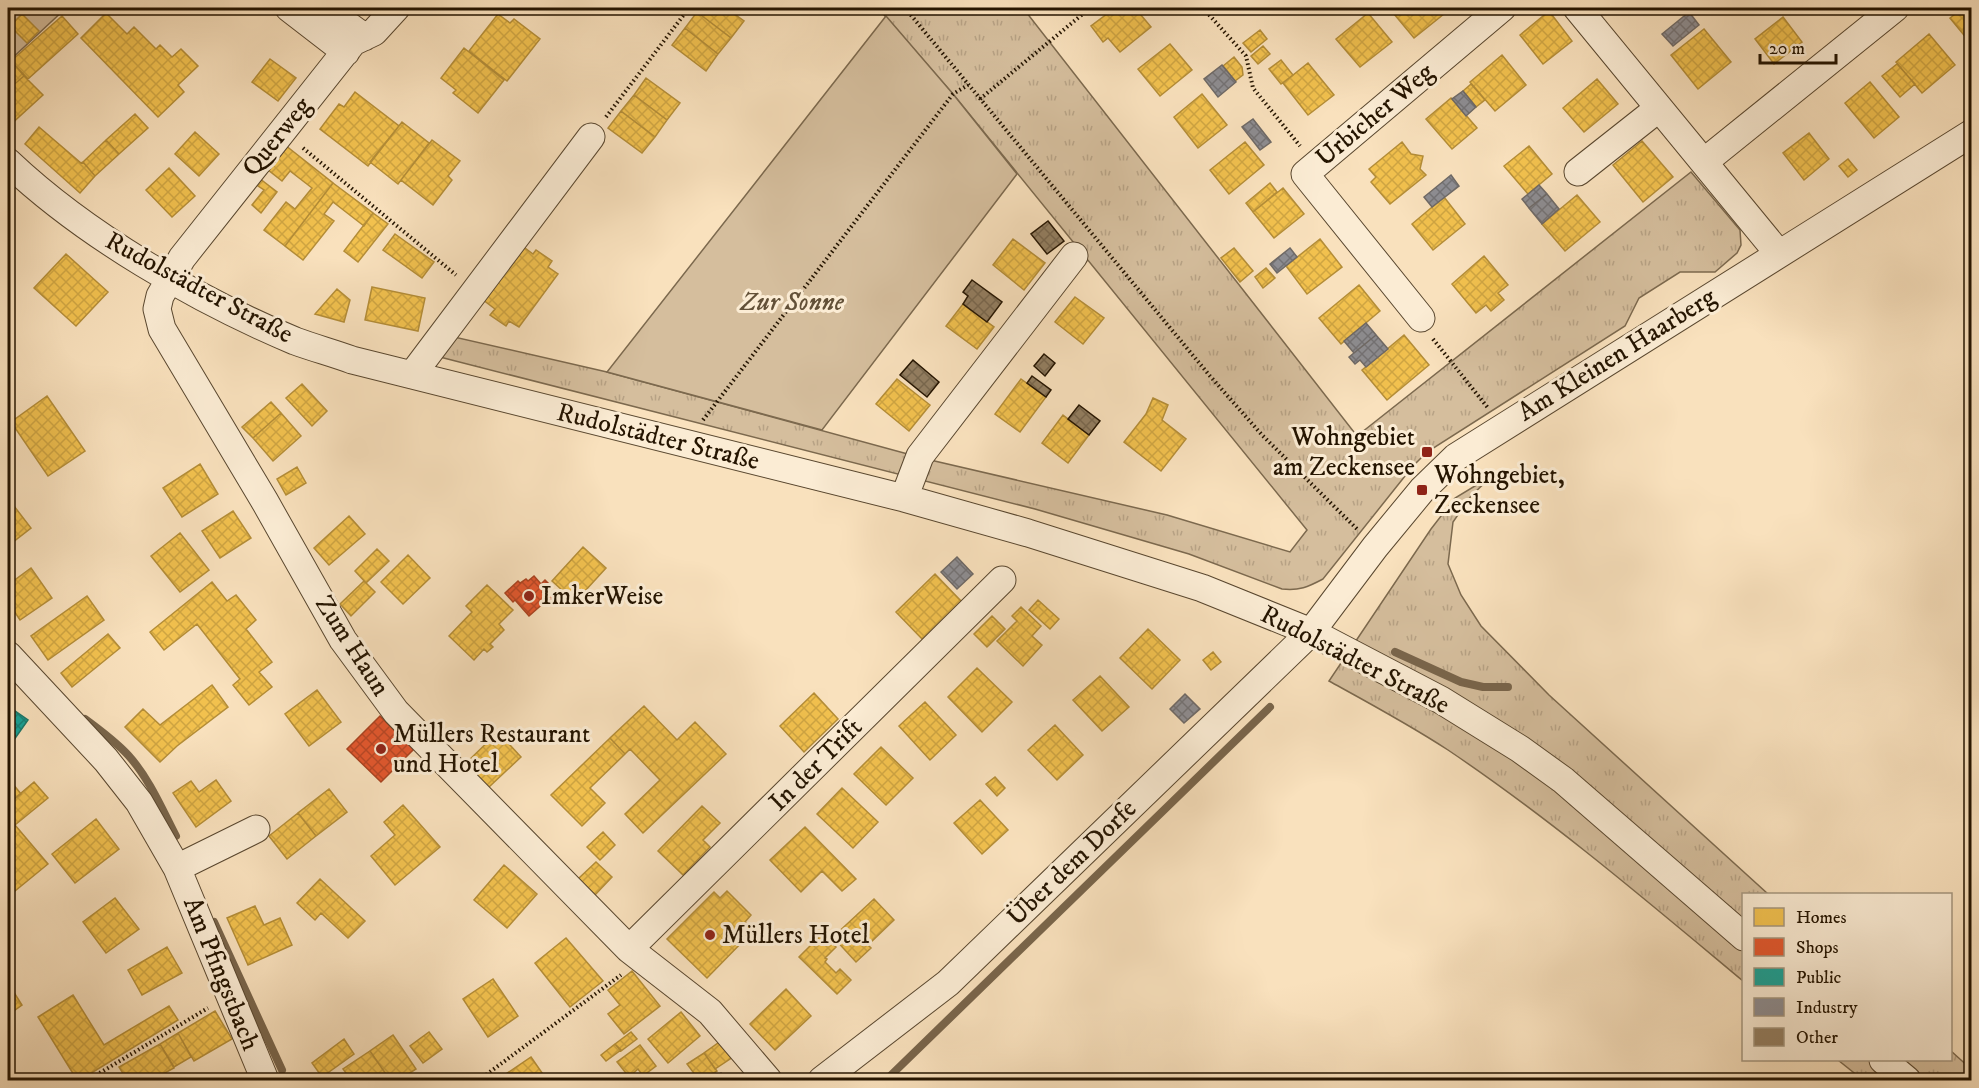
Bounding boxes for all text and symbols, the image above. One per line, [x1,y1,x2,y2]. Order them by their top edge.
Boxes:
scale bar [1760,27,1836,65]
text: 20 m [1769,38,1805,60]
street label: Urbicher Weg [1309,56,1441,174]
street label: Querweg [235,90,319,183]
street label: Rudolstädter Straße [100,225,298,351]
street label: Am Kleinen Haarberg [1512,281,1722,429]
park label: Zur Sonne [738,286,845,319]
street label: Rudolstädter Straße [553,396,763,478]
place label: Wohngebiet am Zeckensee [1273,421,1415,484]
marker: Wohngebiet am Zeckensee [1420,445,1434,459]
place label: Wohngebiet, Zeckensee [1433,459,1565,522]
marker: Wohngebiet, Zeckensee [1415,483,1429,497]
place label: ImkerWeise [541,580,663,613]
street label: Zum Haun [307,589,397,703]
marker: ImkerWeise [522,589,536,603]
street label: Rudolstädter Straße [1255,598,1455,722]
street label: In der Trift [762,711,870,819]
place label: Müllers Restaurant und Hotel [393,718,590,781]
marker: Müllers Restaurant und Hotel [374,742,388,756]
street label: Über dem Dorfe [1000,793,1144,933]
street label: Am Pfingstbach [175,892,267,1056]
legend [1742,893,1952,1061]
text: Homes [1796,907,1847,929]
place label: Müllers Hotel [722,919,869,952]
marker: Müllers Hotel [703,928,717,942]
text: Shops [1796,937,1839,959]
text: Public [1796,967,1842,989]
text: Industry [1796,997,1858,1019]
text: Other [1796,1027,1838,1049]

